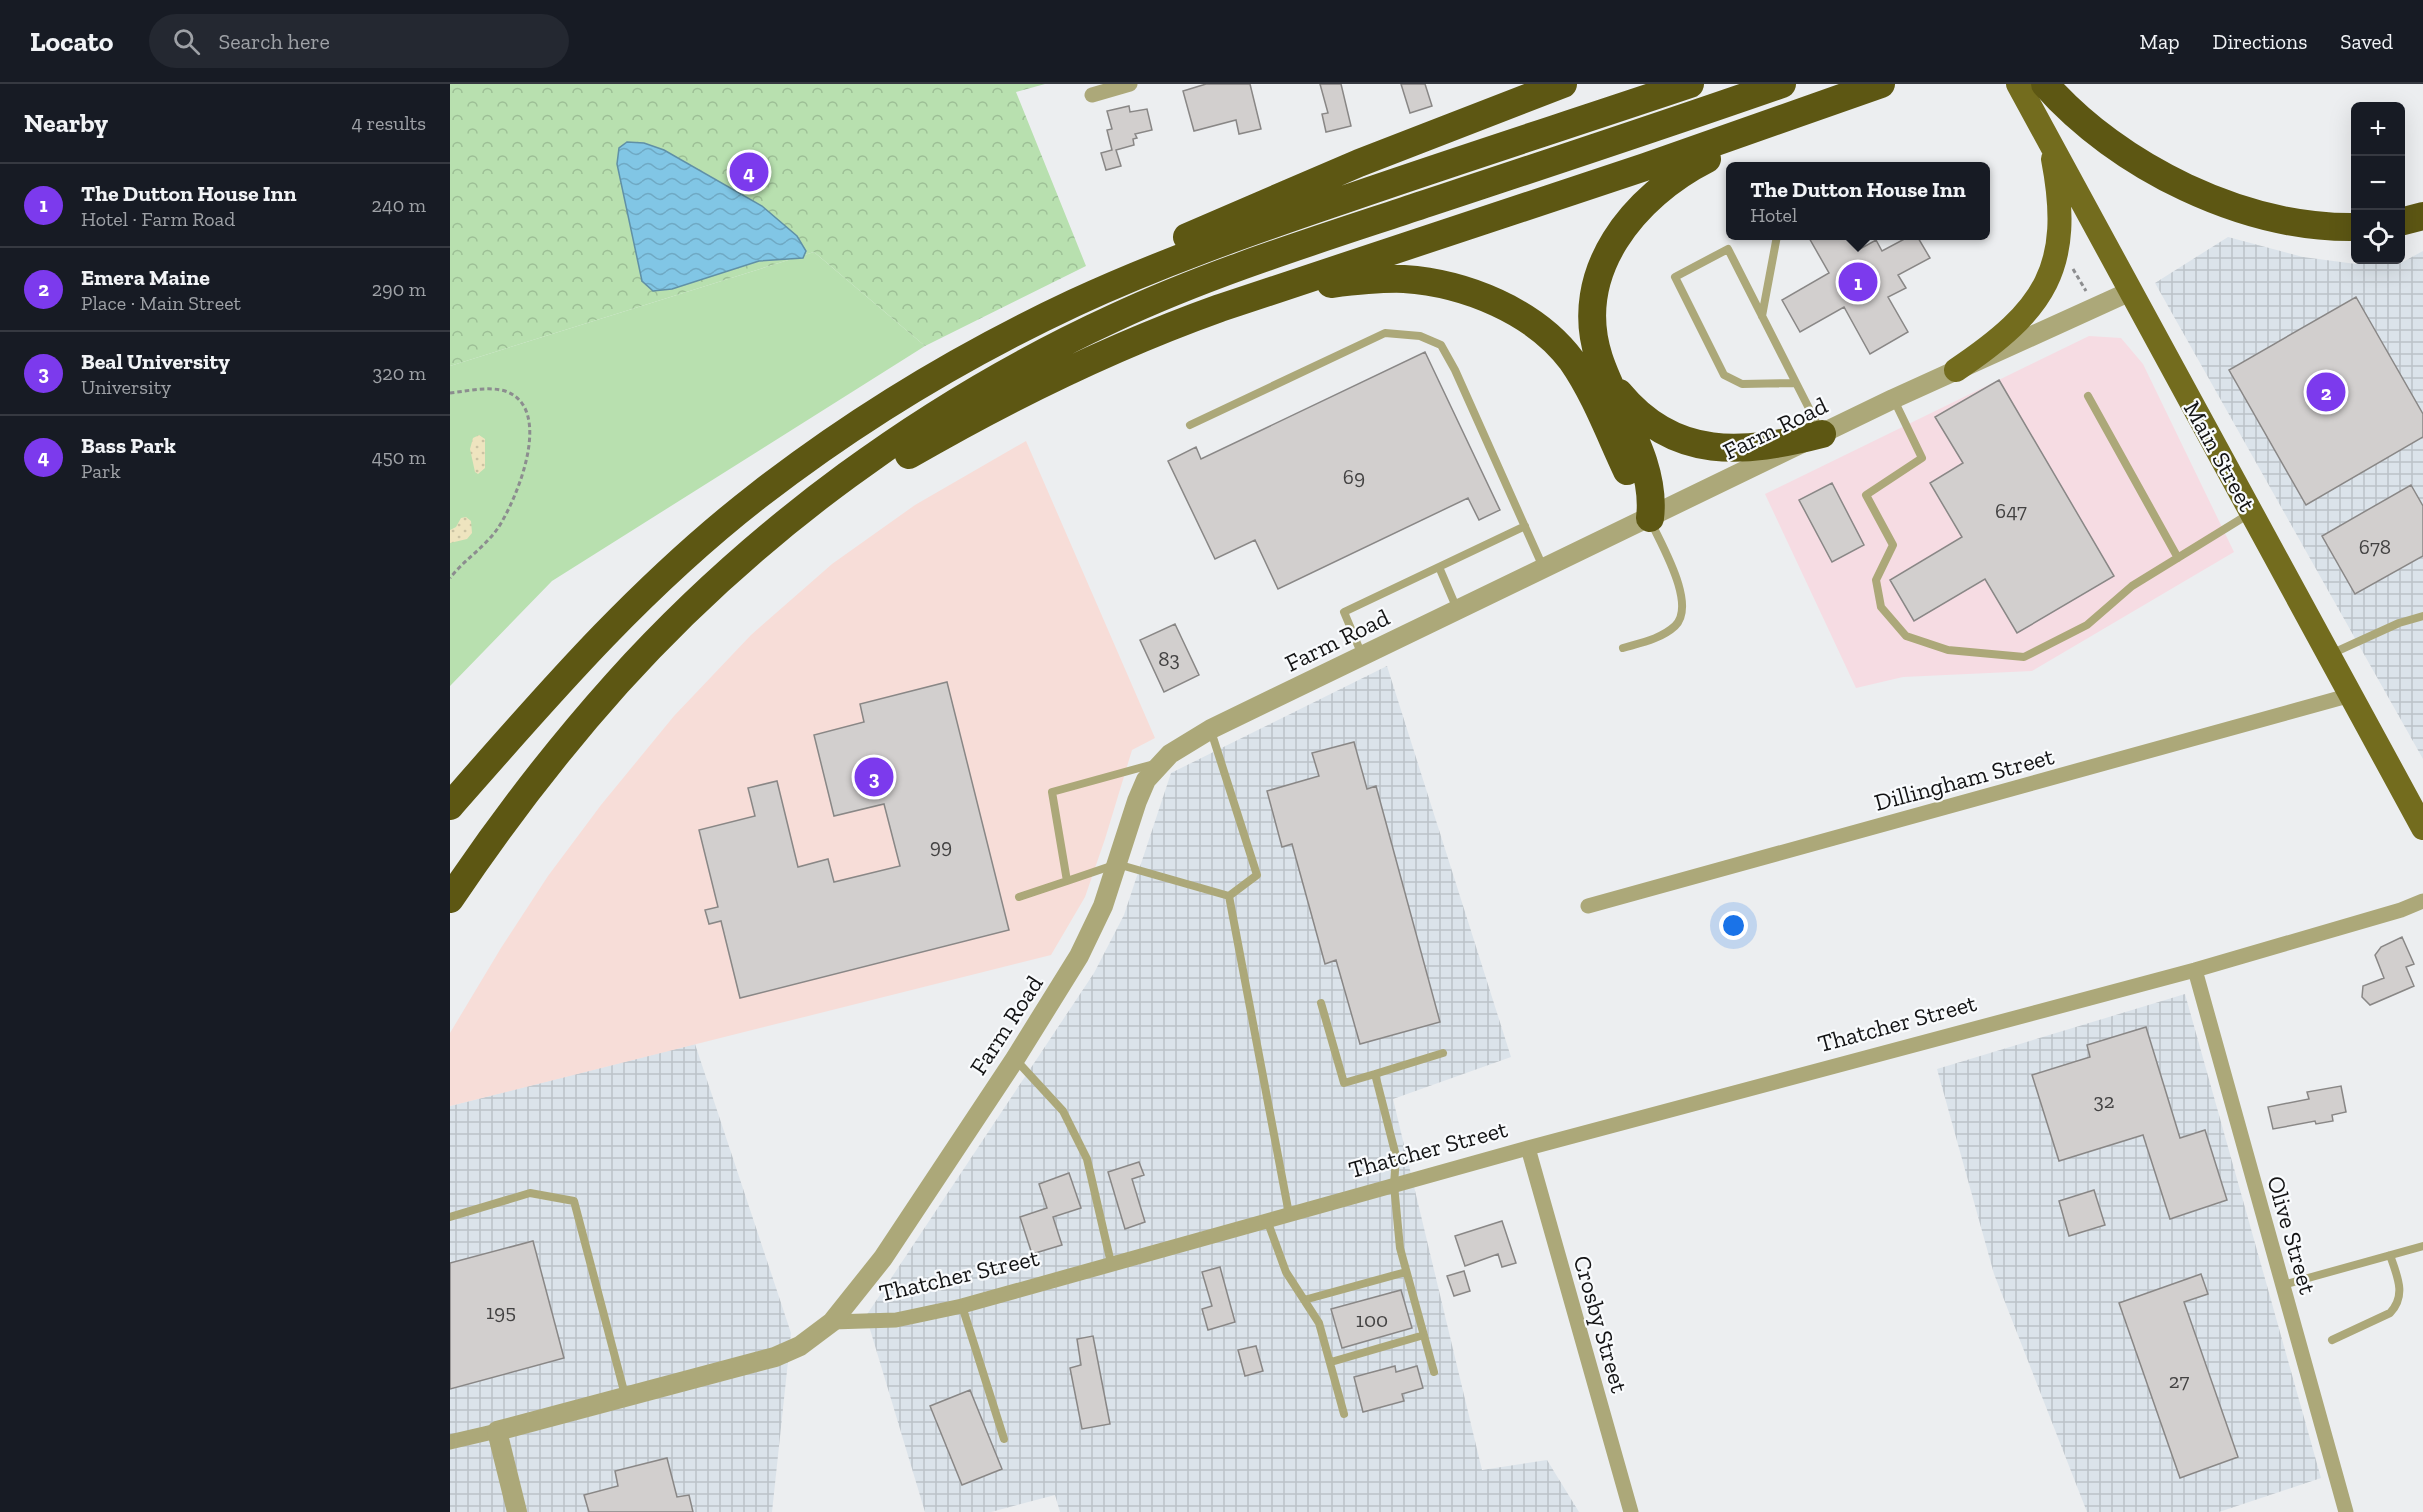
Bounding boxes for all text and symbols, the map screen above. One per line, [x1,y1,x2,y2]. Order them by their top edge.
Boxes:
search box [149,14,569,68]
text: Locato [30,25,113,58]
icon: search [170,25,203,58]
text: Search here [218,28,330,55]
text: Map [2140,29,2180,54]
text: Directions [2213,29,2307,54]
text: Saved [2340,29,2393,54]
map controls [2351,102,2405,264]
button: + [2351,102,2405,156]
text: Nearby [24,107,108,139]
text: 4 results [351,111,426,135]
pin: 4 [730,150,768,194]
button: − [2351,156,2405,210]
popup [1726,162,1990,240]
text: The Dutton House Inn [1750,176,1966,203]
text: The Dutton House Inn [81,180,297,207]
text: 1 [39,193,48,217]
text: 240 m [372,193,426,217]
text: Hotel [1750,203,1797,227]
text: Hotel · Farm Road [81,207,235,231]
button: locate [2351,210,2405,264]
pin: 1 [1838,260,1878,304]
text: Emera Maine [81,264,210,291]
text: 2 [38,277,49,301]
text: 290 m [372,277,426,301]
text: Place · Main Street [81,291,241,315]
text: Beal University [81,348,230,375]
text: 3 [38,361,49,385]
text: 320 m [373,361,426,385]
pin: 2 [2306,370,2346,414]
text: University [81,375,171,399]
street label: Farm Road [1718,390,1832,466]
street label: Main Street [2178,396,2262,516]
text: Bass Park [81,432,176,459]
text: 4 [38,445,49,469]
text: 450 m [372,445,426,469]
text: Park [81,459,121,483]
house number: 69 [1343,464,1365,489]
house number: 647 [1995,498,2027,523]
house number: 678 [2359,534,2391,559]
street label: Farm Road [1280,602,1394,678]
house number: 83 [1158,646,1180,671]
street label: Dillingham Street [1871,741,2057,817]
pin: 3 [854,754,894,800]
house number: 99 [930,833,952,858]
your location [1719,911,1748,940]
street label: Farm Road [963,970,1049,1080]
street label: Thatcher Street [1815,988,1980,1058]
house number: 32 [2093,1088,2115,1113]
street label: Thatcher Street [1346,1114,1511,1184]
street label: Olive Street [2261,1172,2323,1298]
street label: Thatcher Street [876,1243,1042,1307]
street label: Crosby Street [1568,1252,1634,1396]
house number: 195 [486,1299,516,1324]
house number: 100 [1356,1307,1388,1332]
house number: 27 [2169,1368,2189,1393]

